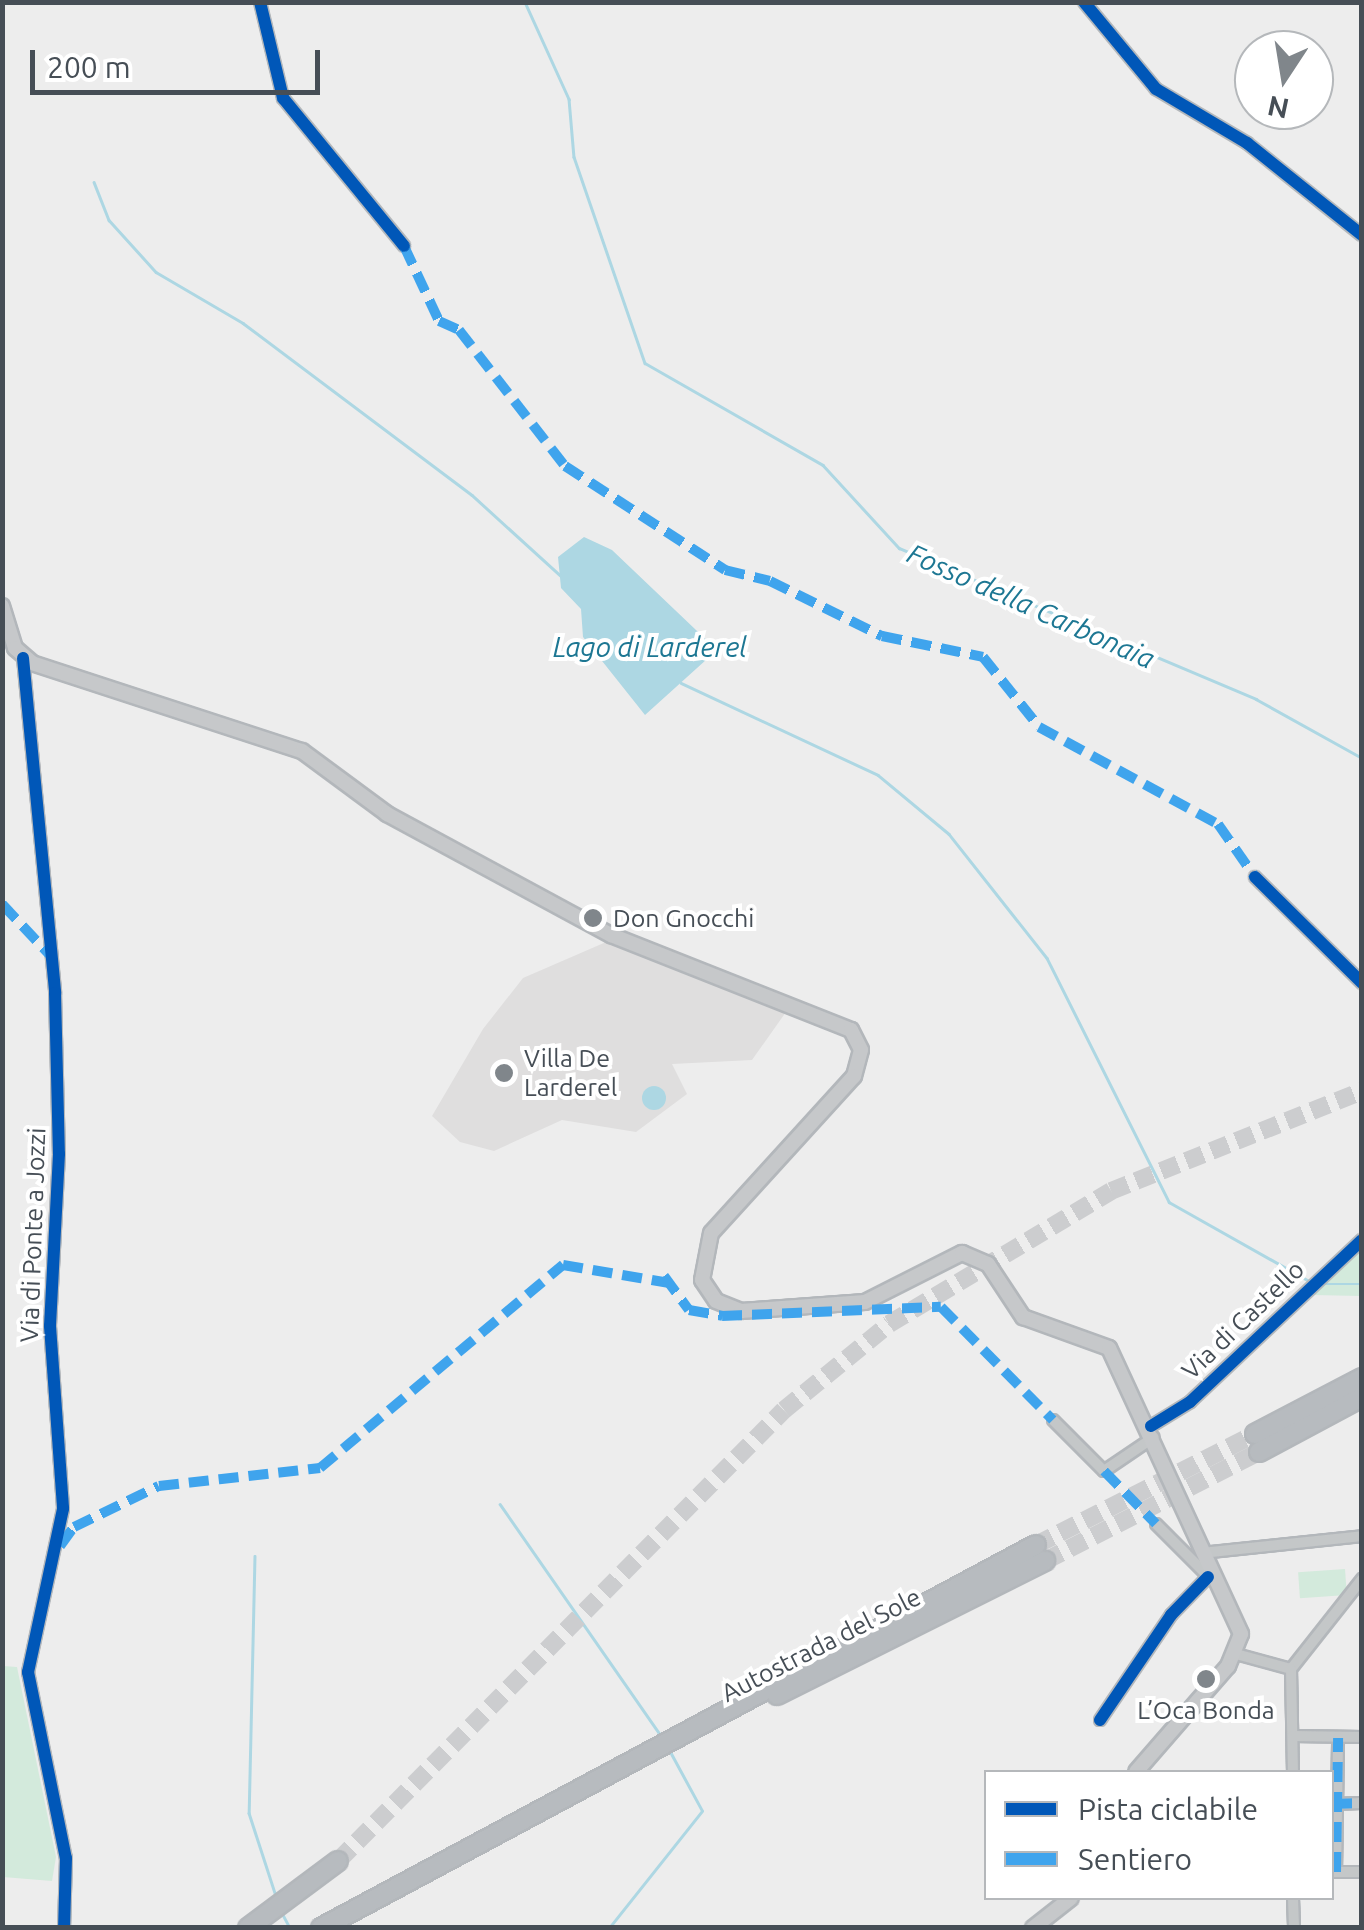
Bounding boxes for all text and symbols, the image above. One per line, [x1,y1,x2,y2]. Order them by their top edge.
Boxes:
scale bar [35,30,325,92]
north arrow [1234,30,1334,130]
text: 200 m [47,50,131,84]
text: N [1265,91,1292,125]
water label: Fosso della Carbonaia [902,536,1160,676]
water label: Lago di Larderel [553,630,747,664]
place label: Don Gnocchi [613,903,754,933]
marker: Don Gnocchi [582,907,604,929]
place label: Villa De Larderel [524,1044,617,1103]
marker: Villa De Larderel [493,1062,515,1084]
street label: Via di Ponte a Jozzi [14,1127,52,1343]
street label: Via di Castello [1176,1254,1310,1386]
street label: Autostrada del Sole [716,1582,926,1708]
marker: L’Oca Bonda [1195,1668,1217,1690]
place label: L’Oca Bonda [1137,1695,1275,1725]
legend [984,1770,1334,1900]
text: Pista ciclabile [1078,1792,1258,1826]
text: Sentiero [1078,1842,1192,1876]

